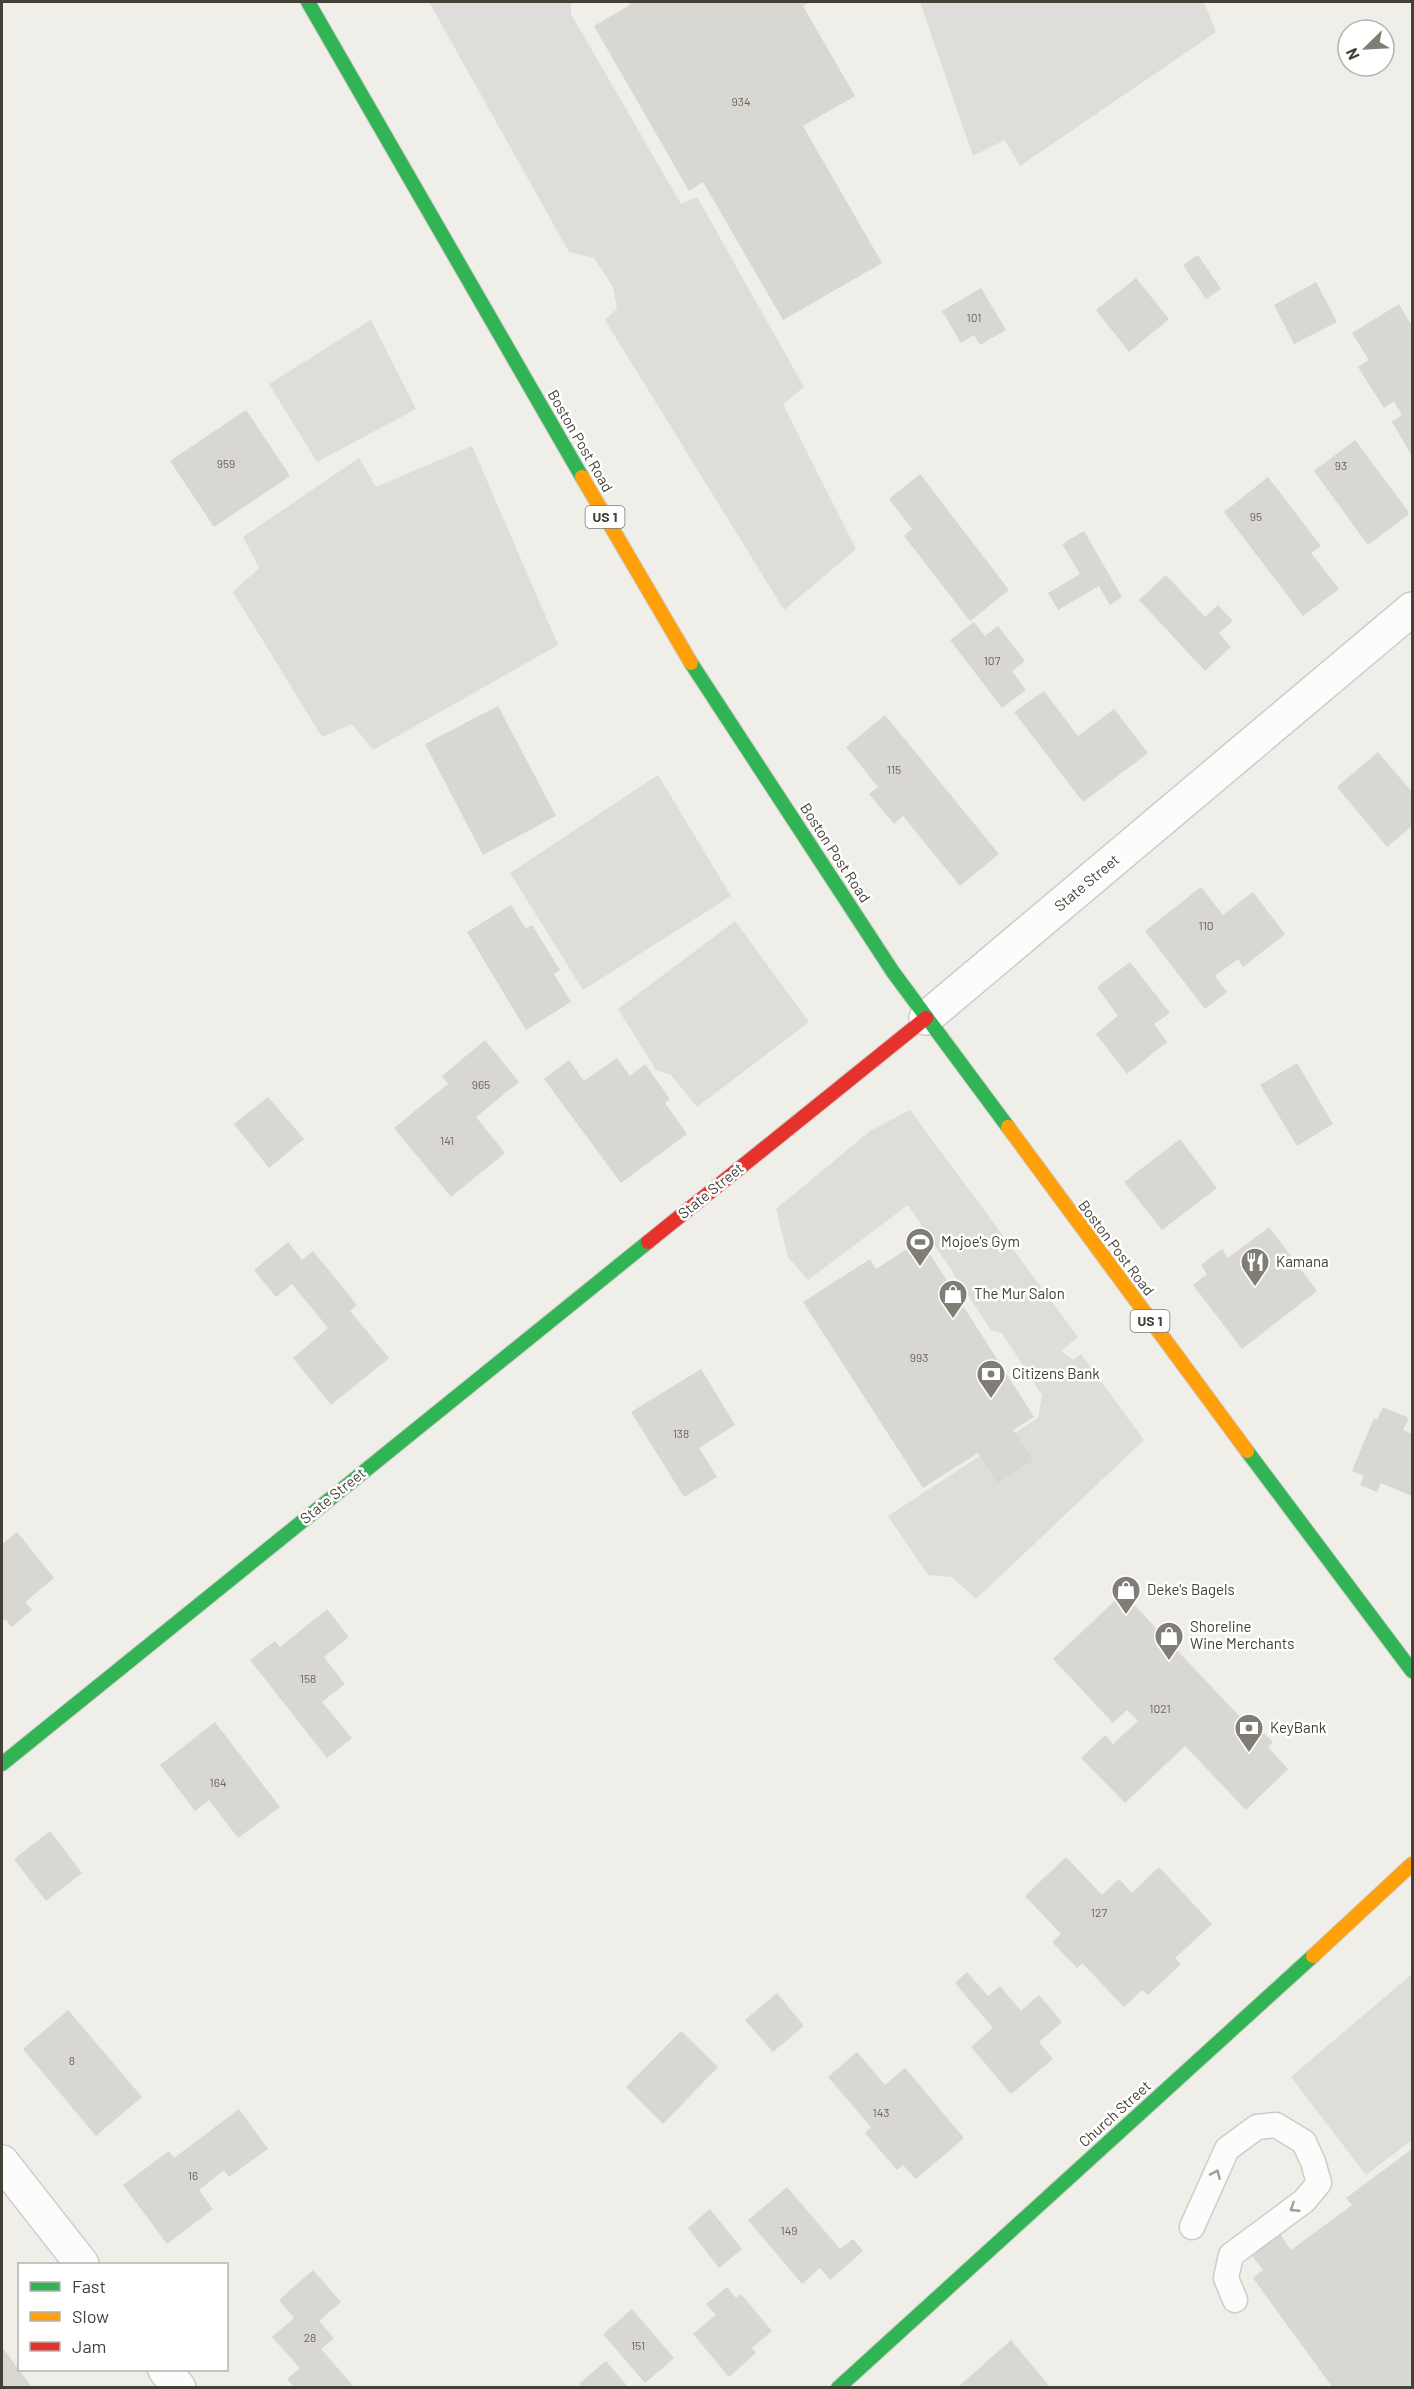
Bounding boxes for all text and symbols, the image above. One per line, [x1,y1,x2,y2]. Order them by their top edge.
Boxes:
north arrow [1336,18,1396,78]
text: N [1341,46,1363,63]
house number: 934 [731,94,751,108]
house number: 101 [967,310,981,324]
street label: Boston Post Road [544,386,617,495]
house number: 959 [217,456,235,470]
house number: 93 [1335,458,1347,472]
road number: US 1 [586,506,624,528]
house number: 95 [1250,509,1262,523]
house number: 107 [984,653,1001,667]
house number: 115 [887,762,901,776]
street label: Boston Post Road [797,799,875,906]
street label: State Street [1050,850,1122,915]
house number: 110 [1198,918,1214,932]
house number: 965 [472,1077,490,1091]
house number: 141 [440,1133,454,1147]
street label: State Street [674,1158,747,1222]
street label: Boston Post Road [1075,1196,1159,1299]
sports icon: Mojoe's Gym [904,1226,936,1268]
place label: Mojoe's Gym [941,1232,1020,1250]
restaurant icon: Kamana [1239,1246,1271,1288]
place label: Kamana [1276,1252,1329,1270]
shop icon: The Mur Salon [937,1278,969,1320]
place label: The Mur Salon [974,1284,1065,1302]
road number: US 1 [1130,1310,1170,1332]
house number: 993 [910,1350,928,1364]
bank icon: Citizens Bank [975,1358,1007,1400]
place label: Citizens Bank [1012,1364,1100,1382]
house number: 138 [673,1426,689,1440]
street label: State Street [296,1463,369,1527]
shop icon: Deke's Bagels [1110,1574,1142,1616]
place label: Deke's Bagels [1147,1580,1235,1598]
place label: Shoreline Wine Merchants [1190,1617,1294,1652]
shop icon: Shoreline Wine Merchants [1153,1620,1185,1662]
house number: 158 [300,1671,316,1685]
house number: 1021 [1149,1701,1171,1715]
bank icon: KeyBank [1233,1712,1265,1754]
place label: KeyBank [1270,1718,1327,1736]
house number: 164 [210,1775,227,1789]
house number: 127 [1091,1905,1107,1919]
house number: 8 [69,2053,75,2067]
street label: Church Street [1075,2076,1154,2150]
house number: 143 [873,2105,890,2119]
house number: 16 [188,2168,198,2182]
one-way arrow [1209,2169,1221,2180]
one-way arrow [1289,2200,1300,2211]
house number: 149 [780,2223,798,2237]
legend [18,2263,228,2371]
text: Fast [72,2275,106,2297]
text: Slow [72,2305,109,2327]
house number: 28 [304,2330,316,2344]
text: Jam [72,2335,106,2357]
house number: 151 [631,2338,645,2352]

